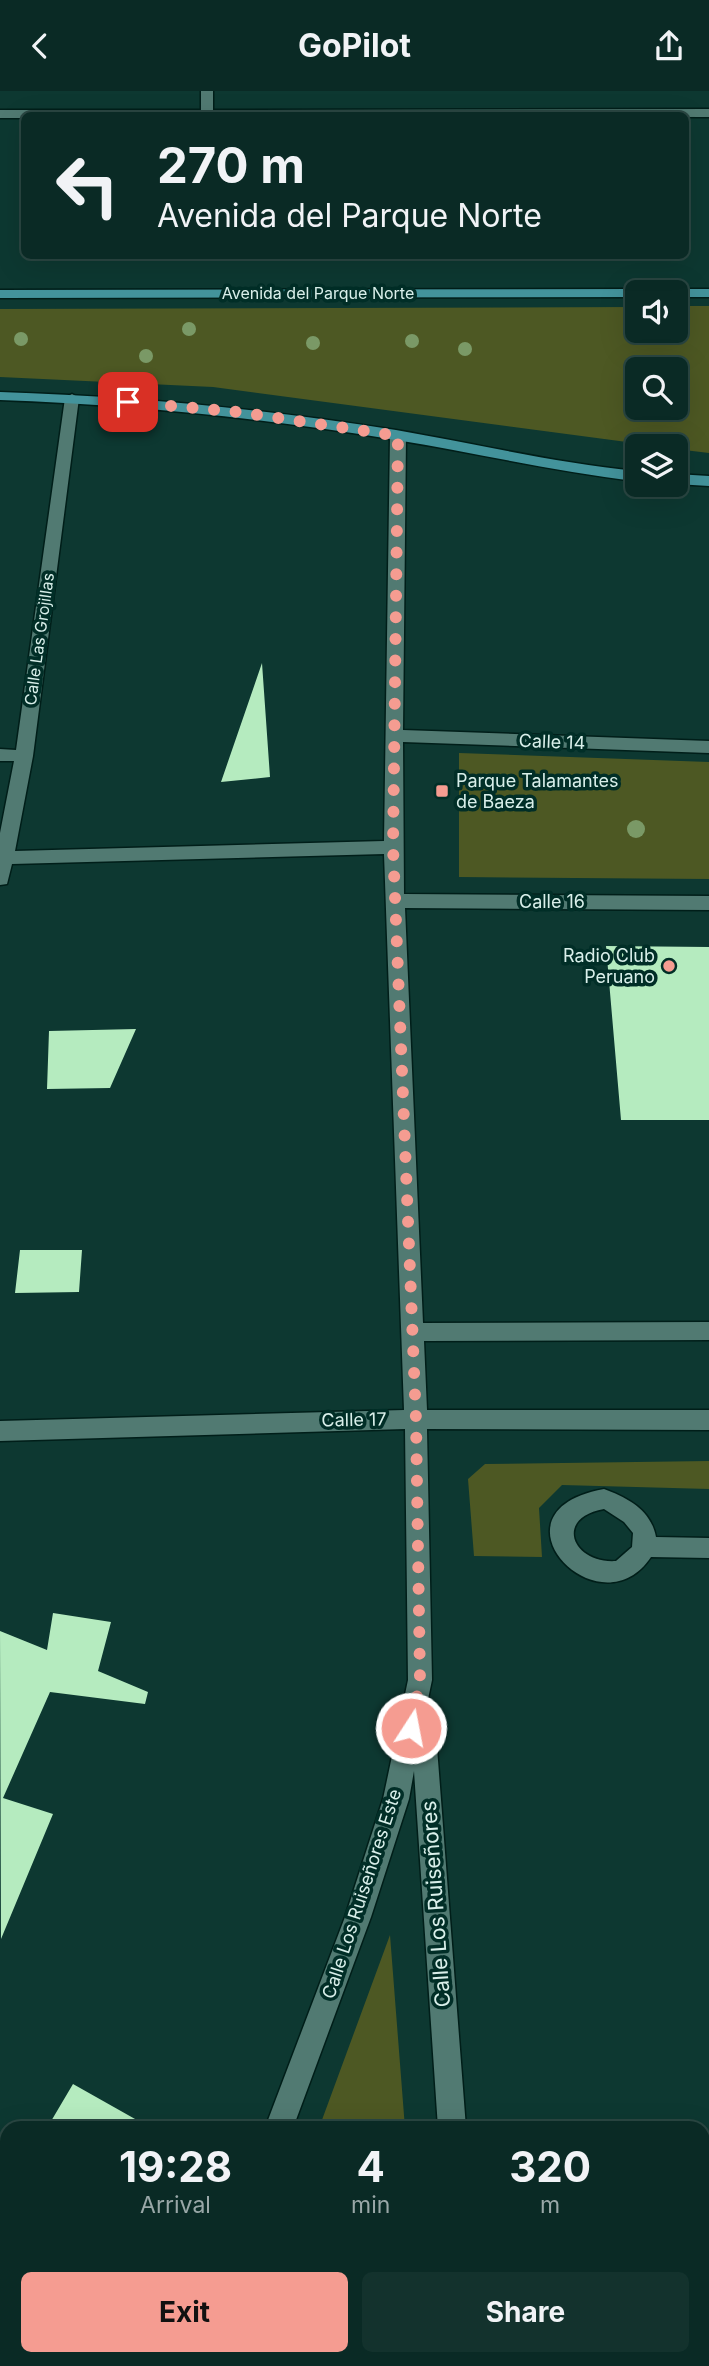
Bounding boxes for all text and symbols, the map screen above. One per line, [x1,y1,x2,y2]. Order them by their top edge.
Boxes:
text: GoPilot [298,26,411,65]
icon: back [21,27,59,65]
icon: share [650,27,688,65]
text: 270 m [157,136,305,195]
icon: left [42,140,133,231]
text: Avenida del Parque Norte [157,196,542,235]
map controls [625,280,688,497]
button: sound [625,280,688,343]
street label: Avenida del Parque Norte [222,283,414,303]
button: search [625,357,688,420]
pin [98,372,158,432]
icon: arrive [109,383,147,421]
button: layers [625,434,688,497]
street label: Calle Las Grojillas [20,572,58,706]
street label: Calle 14 [518,730,586,753]
place label: Parque Talamantes de Baeza [456,770,618,812]
marker: Parque Talamantes de Baeza [434,783,450,799]
street label: Calle 16 [519,891,585,912]
place label: Radio Club Peruano [563,945,655,987]
marker: Radio Club Peruano [661,958,677,974]
street label: Calle 17 [321,1408,387,1431]
position arrow [374,1691,448,1765]
street label: Calle Los Ruiseñores Este [318,1786,405,2001]
street label: Calle Los Ruiseñores [416,1800,455,2008]
text: 19:28 [119,2141,232,2192]
text: 4 [356,2141,385,2192]
text: 320 [509,2141,591,2192]
text: Arrival [140,2191,211,2219]
text: min [351,2191,390,2219]
text: m [540,2191,560,2219]
button: Exit [21,2272,348,2352]
button: Share [362,2272,689,2352]

